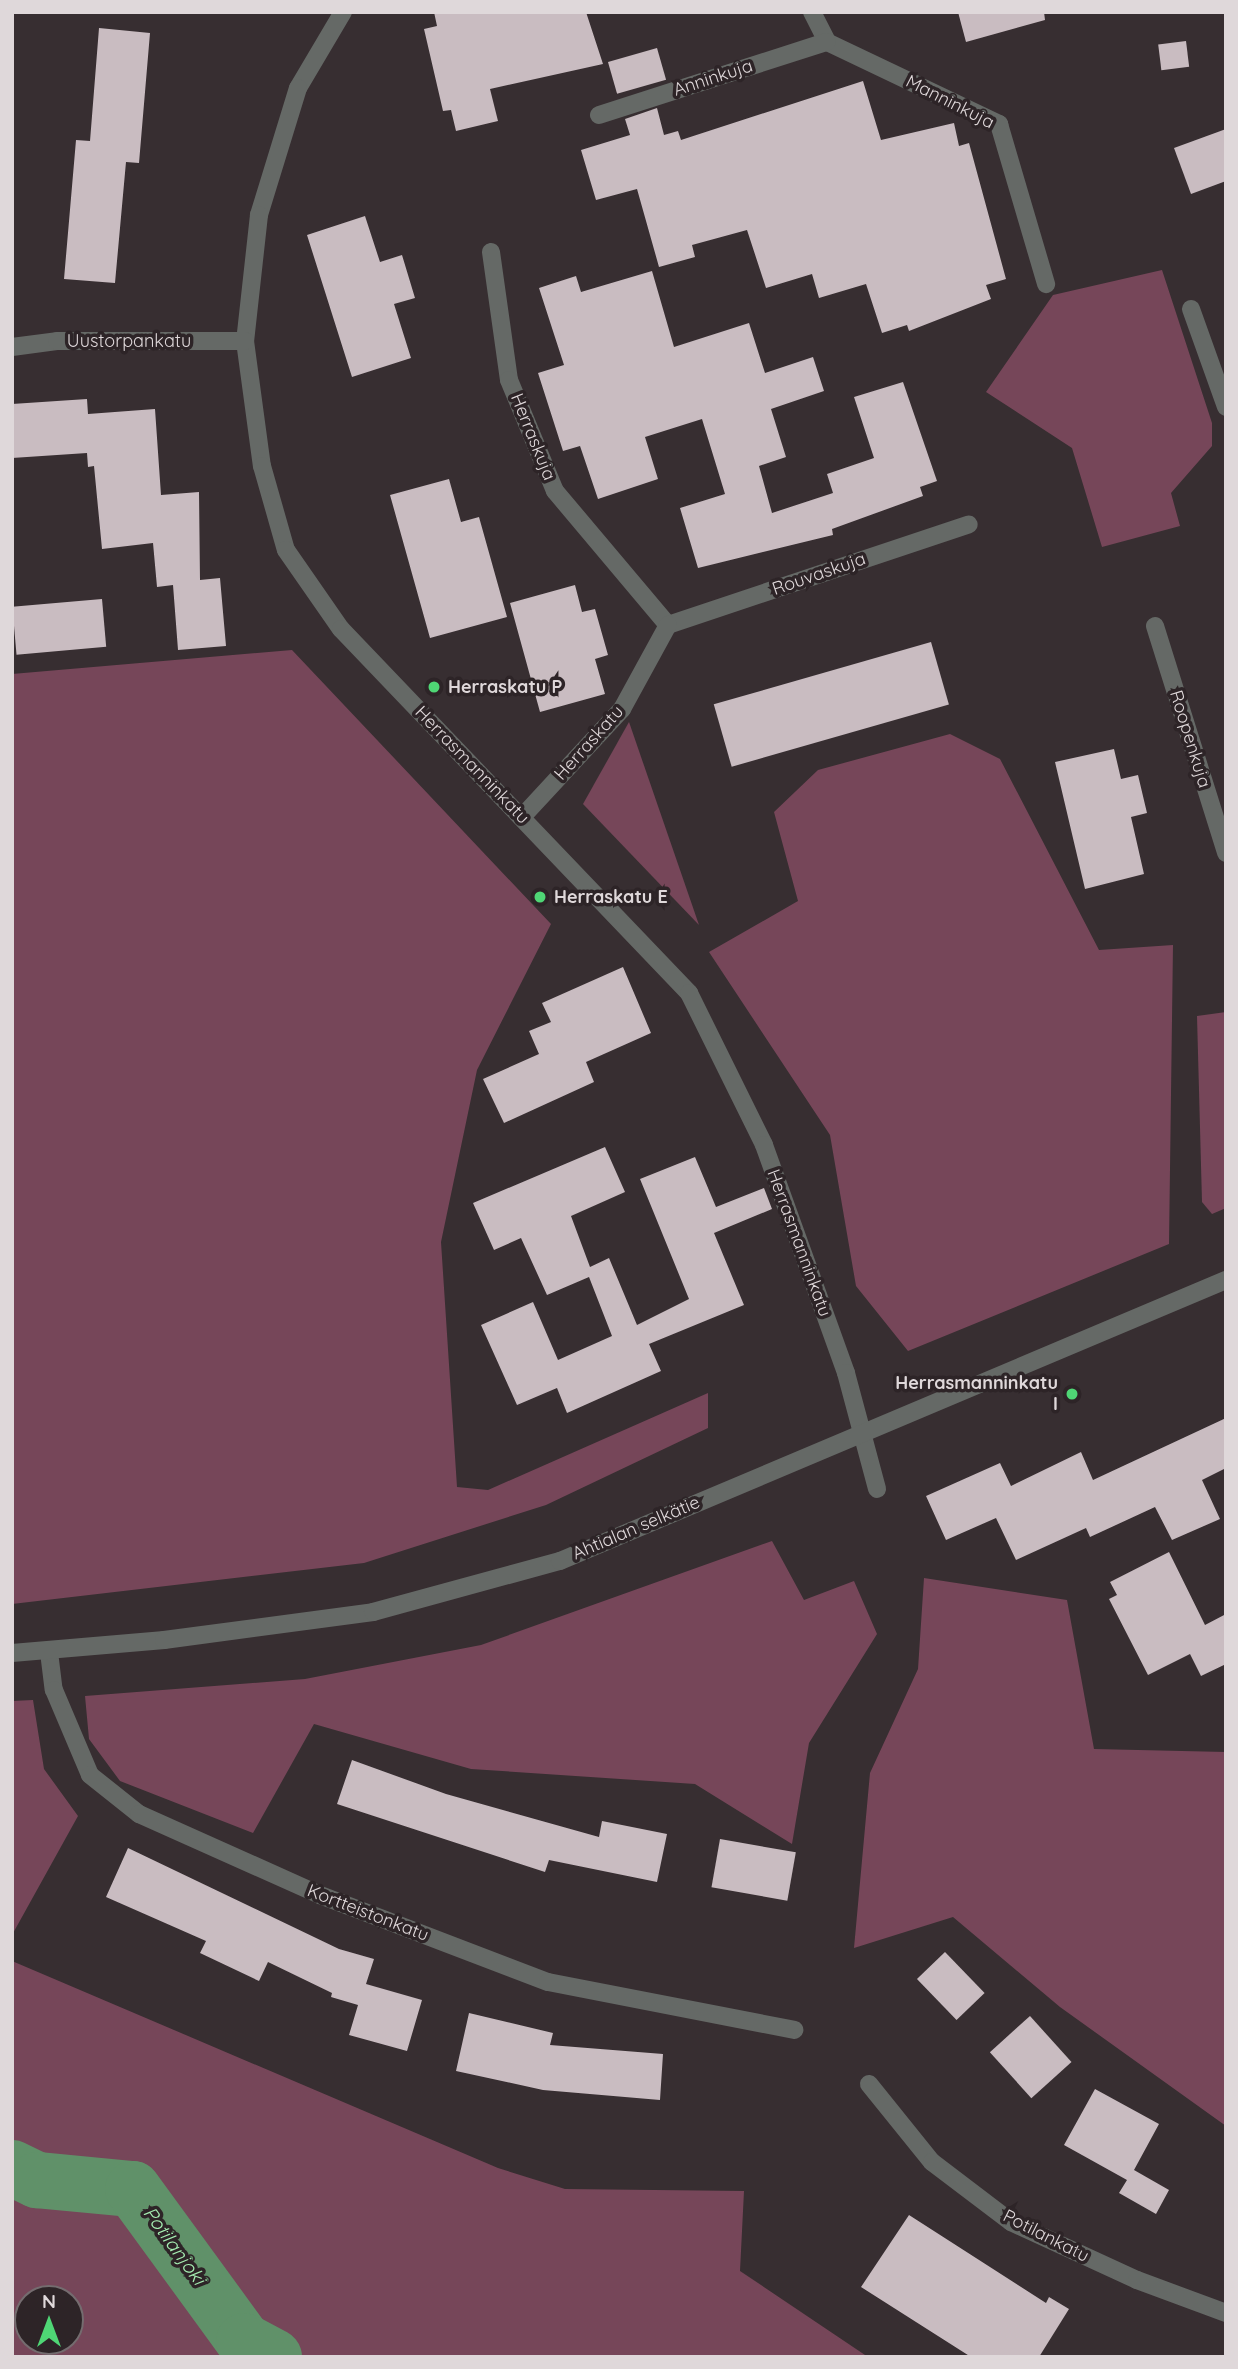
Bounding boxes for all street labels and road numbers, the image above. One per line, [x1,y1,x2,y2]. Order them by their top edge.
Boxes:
street label: Anninkuja [671,55,755,101]
street label: Manninkuja [902,70,998,134]
street label: Uustorpankatu [67,330,191,352]
street label: Herraskuja [506,390,560,484]
street label: Rouvaskuja [769,548,869,600]
street label: Roopenkuja [1165,688,1215,790]
street label: Herraskatu [550,701,628,785]
street label: Herrasmanninkatu [410,702,534,828]
street label: Herrasmanninkatu [762,1166,836,1320]
street label: Ahtialan selkätie [569,1491,703,1565]
street label: Kortteistonkatu [304,1880,432,1946]
street label: Potilankatu [999,2205,1093,2267]

